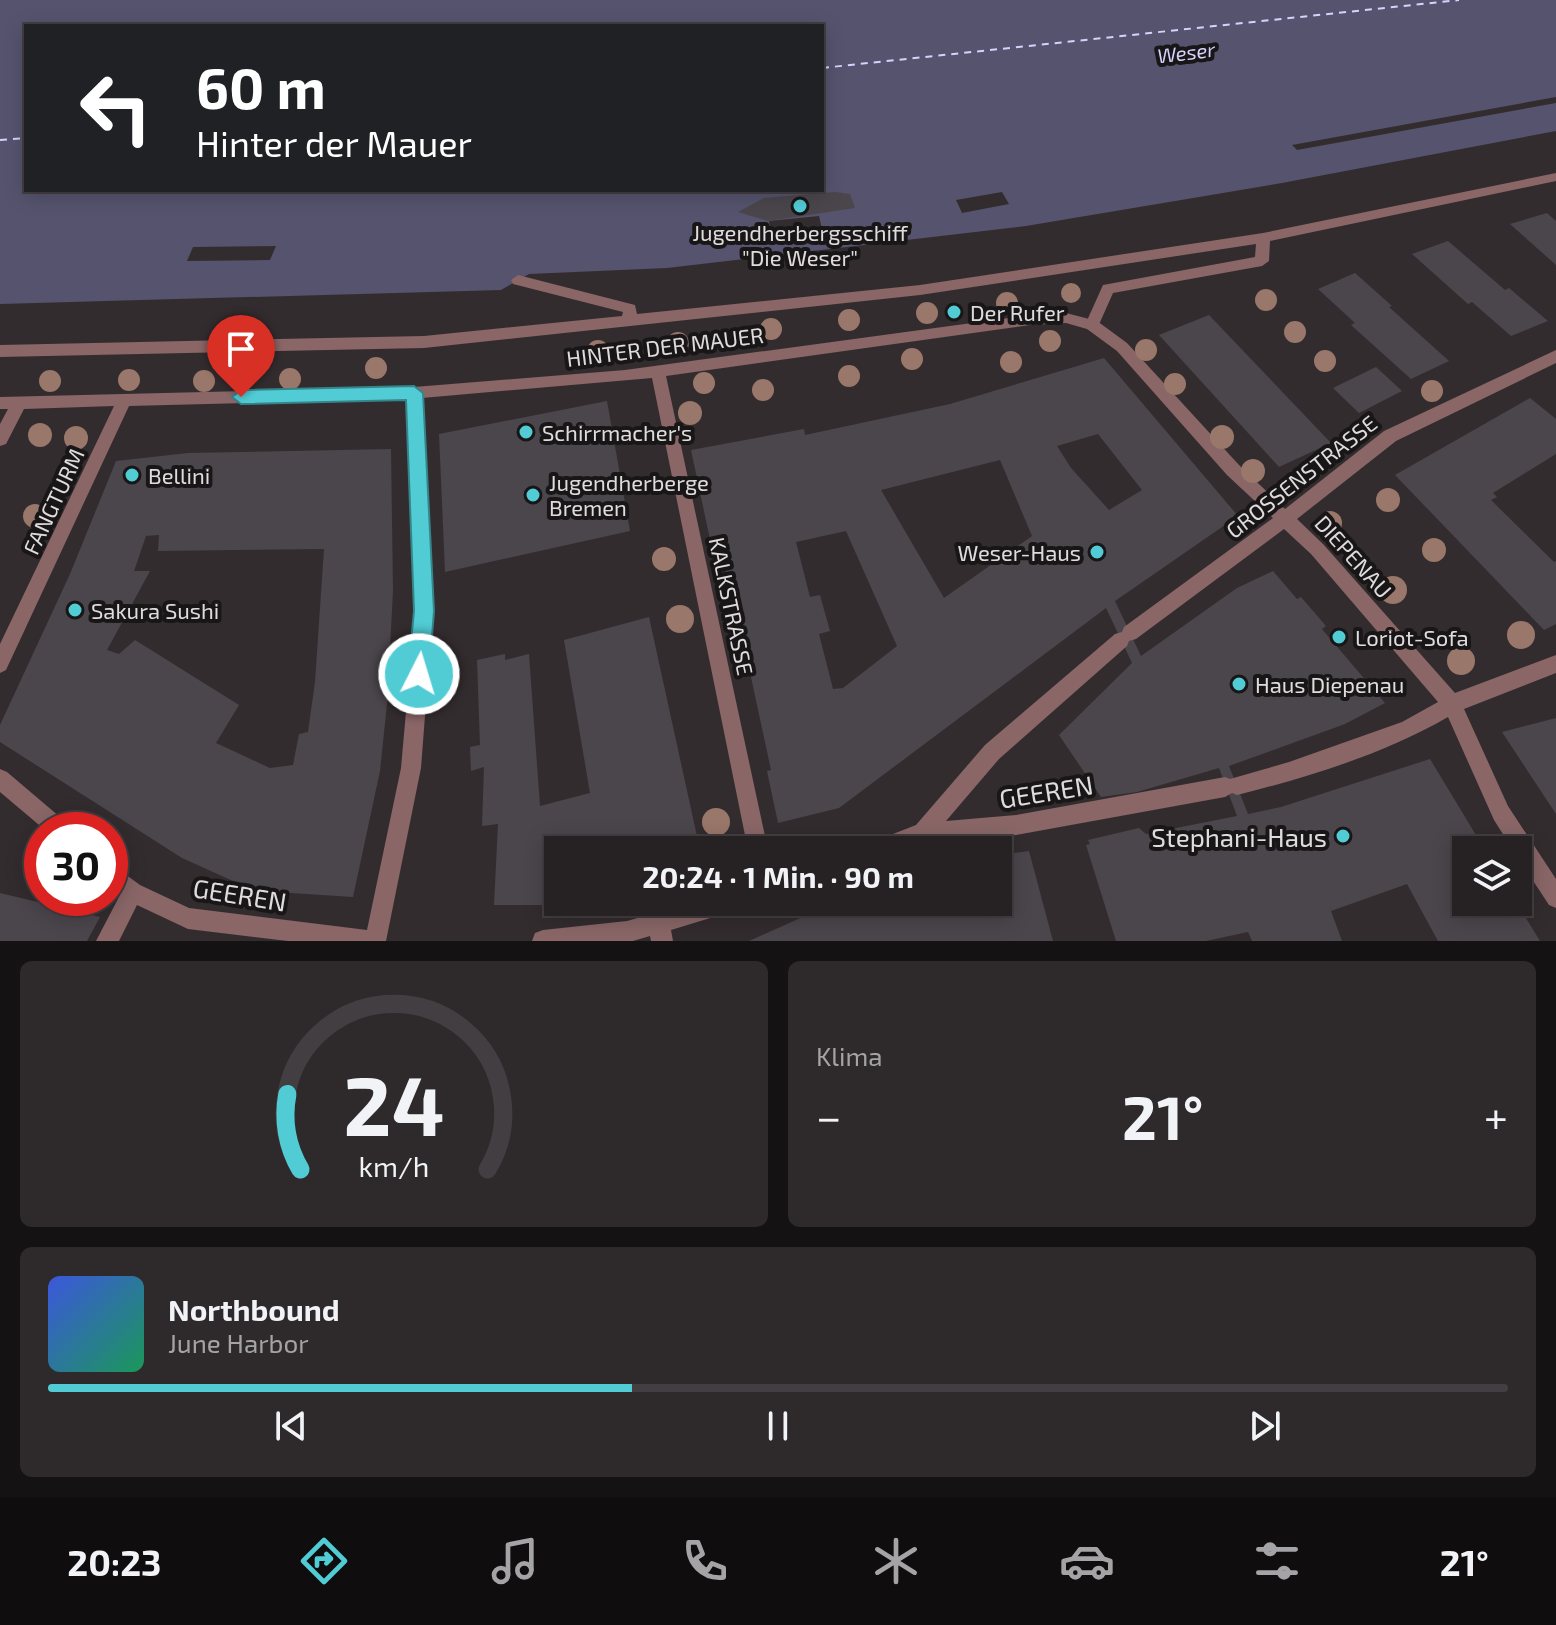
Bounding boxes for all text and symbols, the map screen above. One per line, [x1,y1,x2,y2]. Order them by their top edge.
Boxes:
water label: Weser [1156,36,1217,67]
text: 60 m [196,53,326,120]
icon: left [64,56,168,160]
text: Hinter der Mauer [196,121,472,164]
marker: Jugendherbergsschiff "Die Weser" [791,197,809,215]
place label: Jugendherbergsschiff "Die Weser" [692,219,908,270]
place label: Der Rufer [970,299,1065,325]
marker: Der Rufer [945,303,963,321]
pin [207,315,275,397]
street label: HINTER DER MAUER [565,321,765,371]
icon: arrive [219,327,263,371]
street label: GROSSENSTRASSE [1220,409,1382,543]
place label: Schirrmacher's [542,419,692,445]
marker: Schirrmacher's [517,423,535,441]
street label: FANGTURM [17,444,89,558]
place label: Bellini [148,462,210,488]
marker: Bellini [123,466,141,484]
place label: Jugendherberge Bremen [549,469,709,520]
marker: Jugendherberge Bremen [524,486,542,504]
street label: DIEPENAU [1310,509,1398,603]
street label: KALKSTRASSE [705,535,759,677]
place label: Weser-Haus [958,539,1081,565]
marker: Weser-Haus [1088,543,1106,561]
place label: Sakura Sushi [91,597,219,623]
marker: Sakura Sushi [66,601,84,619]
place label: Loriot-Sofa [1355,624,1469,650]
marker: Loriot-Sofa [1330,628,1348,646]
position arrow [377,632,461,716]
place label: Haus Diepenau [1255,671,1404,697]
marker: Haus Diepenau [1230,675,1248,693]
street label: GEEREN [997,768,1095,814]
speed limit sign: 30 [24,812,128,916]
place label: Stephani-Haus [1151,821,1327,852]
marker: Stephani-Haus [1334,827,1352,845]
map controls [1452,836,1532,916]
button: layers [1452,836,1532,916]
text: 20:24 · 1 Min. · 90 m [642,858,914,894]
street label: GEEREN [191,871,289,917]
text: Klima [816,1040,883,1071]
text: 24 [343,1053,445,1153]
text: 21° [1122,1080,1203,1152]
text: − [816,1089,842,1142]
text: + [1484,1089,1508,1142]
text: km/h [359,1148,429,1183]
text: Northbound [168,1291,340,1327]
text: June Harbor [168,1327,309,1358]
icon: previous [269,1404,313,1448]
icon: pause [756,1404,800,1448]
icon: next [1243,1404,1287,1448]
icon: directions [296,1533,352,1589]
icon: music [487,1533,543,1589]
icon: phone [677,1533,733,1589]
icon: climate [868,1533,924,1589]
icon: car [1059,1533,1115,1589]
icon: filters [1249,1533,1305,1589]
text: 20:23 [67,1540,162,1583]
text: 21° [1440,1540,1489,1583]

